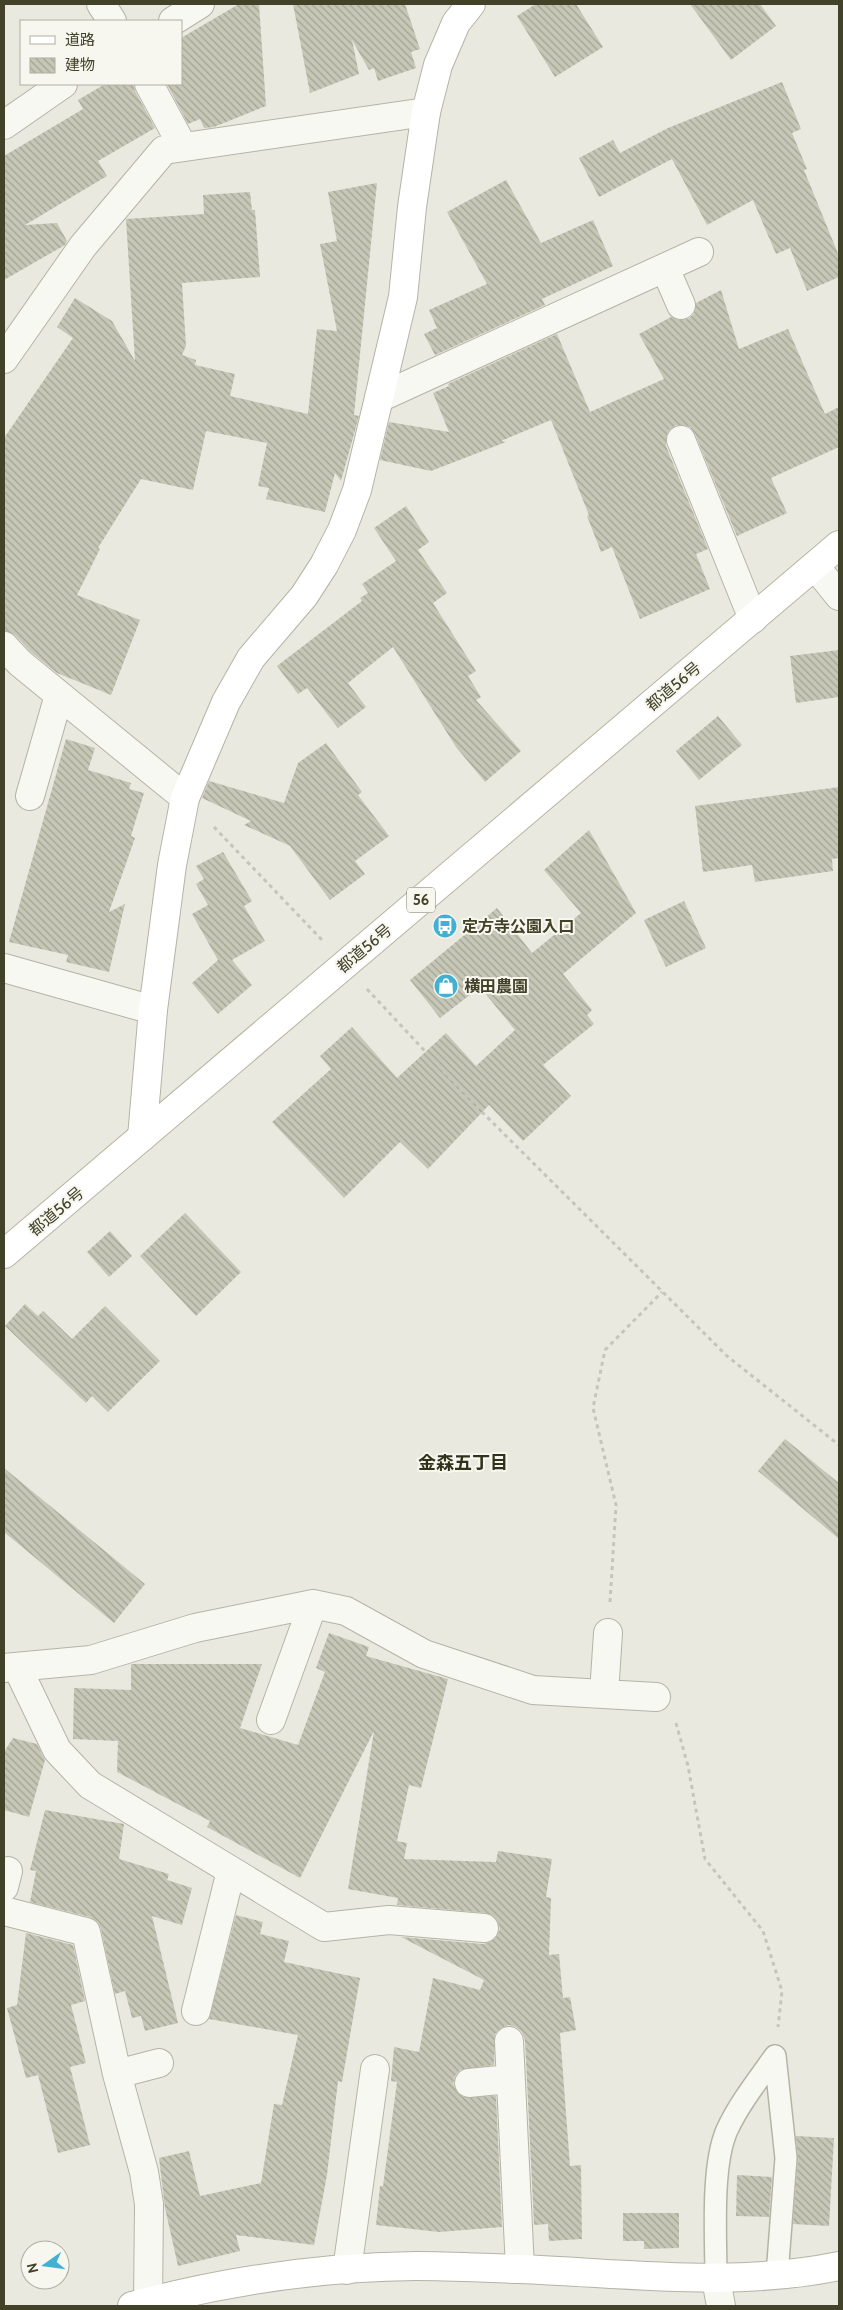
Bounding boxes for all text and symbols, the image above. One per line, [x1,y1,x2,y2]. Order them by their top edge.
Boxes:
legend [20,20,182,85]
text: 道路 [65,31,95,49]
text: 建物 [65,56,95,74]
street label: 都道56号 [642,658,705,715]
road number: 56 [407,888,435,912]
bus stop icon: 定方寺公園入口 [432,913,458,939]
place label: 定方寺公園入口 [462,917,574,936]
street label: 都道56号 [333,920,396,977]
shop icon: 横田農園 [433,973,459,999]
place label: 横田農園 [464,977,528,996]
street label: 都道56号 [25,1183,88,1240]
district label: 金森五丁目 [418,1452,508,1474]
north arrow [20,2240,70,2290]
text: N [22,2261,42,2275]

